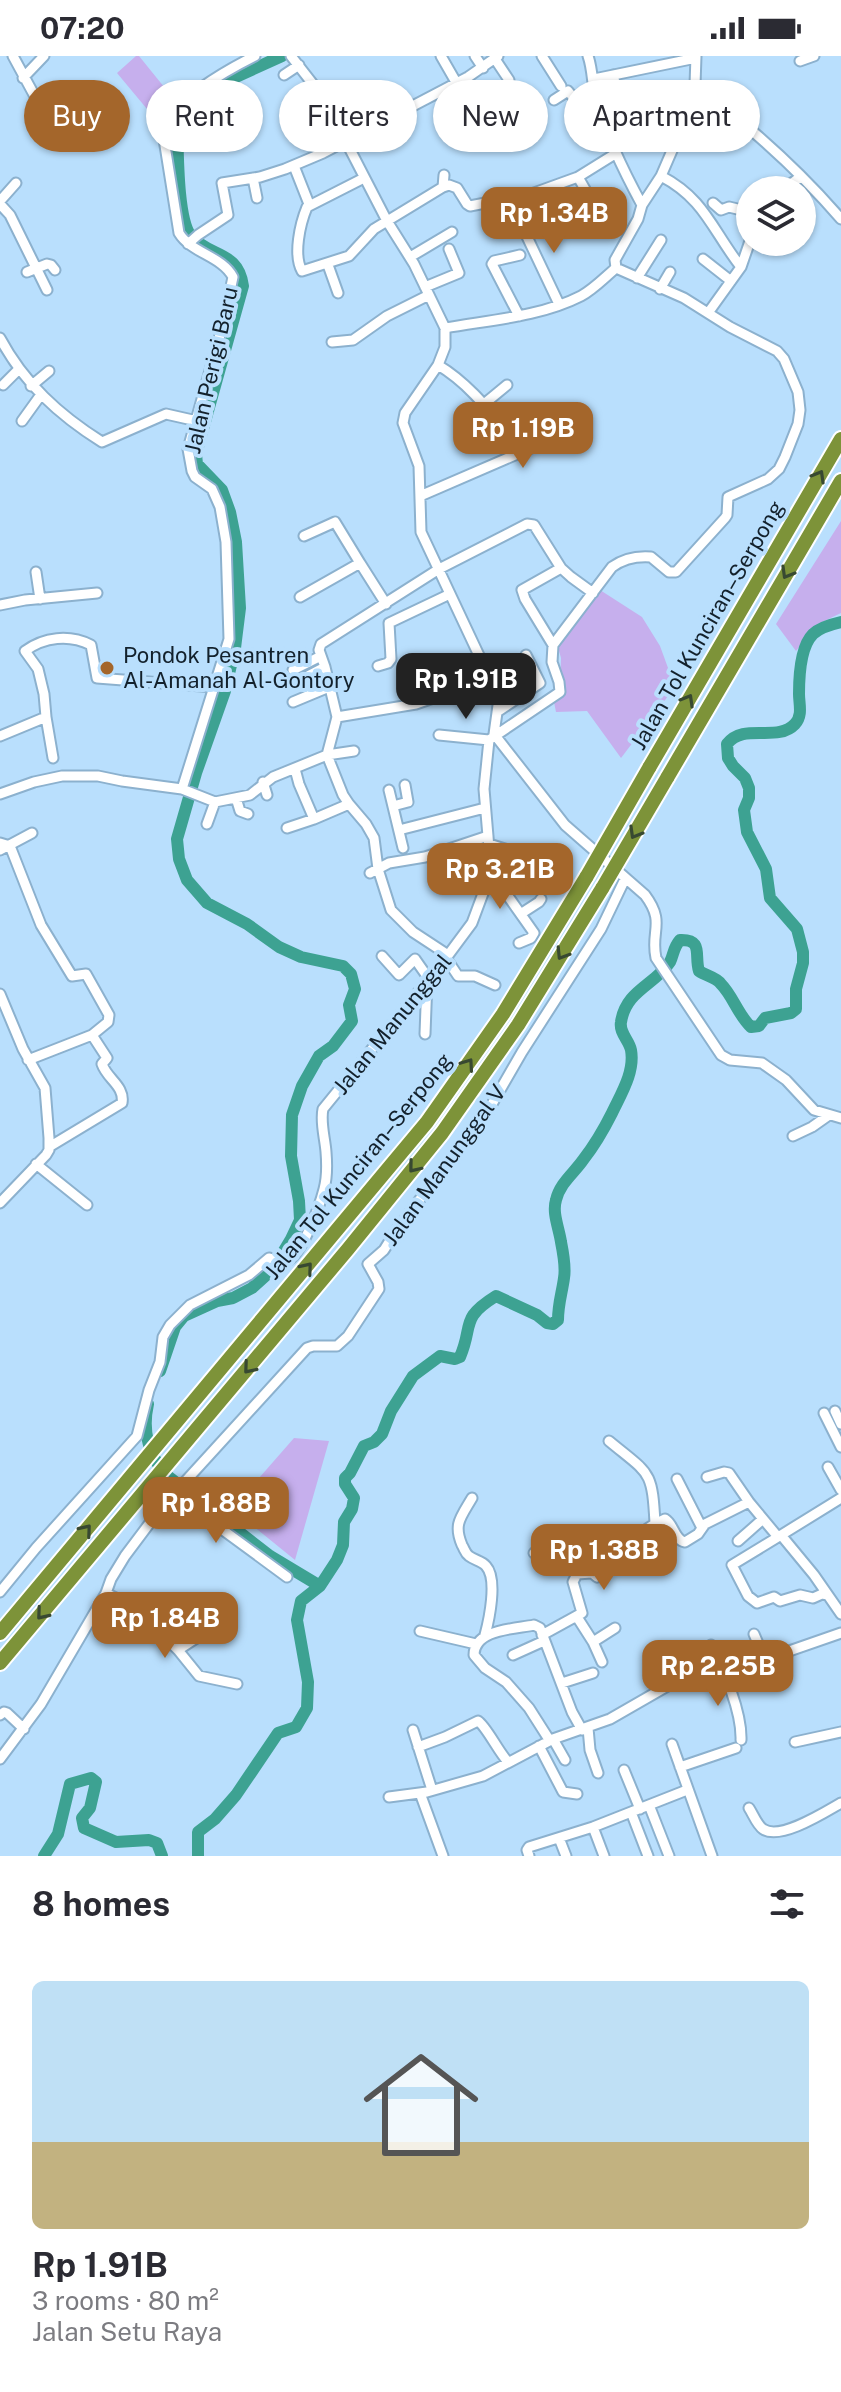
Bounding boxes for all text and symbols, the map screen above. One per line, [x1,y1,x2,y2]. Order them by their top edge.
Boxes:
text: 07:20 [40,10,125,46]
chip: Buy [24,80,130,152]
chip: Rent [146,80,263,152]
chip: Filters [279,80,417,152]
chip: New [433,80,548,152]
chip: Apartment [564,80,760,152]
map controls [736,176,816,256]
button: layers [736,176,816,256]
pin: Rp 1.34B [471,187,637,255]
text: Rp 1.34B [499,197,609,228]
street label: Jalan Perigi Baru [179,284,243,456]
pin: Rp 1.19B [440,402,606,470]
text: Rp 1.19B [471,412,575,443]
one-way arrow [809,470,825,485]
street label: Jalan Tol Kunciran–Serpong [625,496,789,754]
one-way arrow [782,564,797,579]
place label: Pondok Pesantren Al-Amanah Al-Gontory [123,642,355,693]
pin: Rp 1.91B [383,653,549,721]
marker: Pondok Pesantren Al-Amanah Al-Gontory [98,659,116,677]
text: Rp 1.91B [414,663,518,694]
one-way arrow [678,694,694,709]
one-way arrow [629,824,645,839]
pin: Rp 3.21B [417,843,583,911]
text: Rp 3.21B [445,853,555,884]
one-way arrow [556,945,572,960]
street label: Jalan Manunggal [327,949,457,1099]
street label: Jalan Tol Kunciran–Serpong [259,1048,457,1284]
one-way arrow [458,1058,473,1072]
street label: Jalan Manunggal V [377,1079,511,1251]
one-way arrow [409,1158,424,1173]
one-way arrow [297,1262,312,1277]
one-way arrow [244,1359,259,1373]
pin: Rp 1.88B [133,1477,299,1545]
text: Rp 1.88B [161,1487,271,1518]
pin: Rp 1.38B [521,1524,687,1592]
one-way arrow [76,1525,91,1539]
text: Rp 1.38B [549,1534,659,1565]
pin: Rp 1.84B [82,1592,248,1660]
text: Rp 1.84B [110,1602,220,1633]
one-way arrow [37,1604,52,1619]
pin: Rp 2.25B [635,1640,801,1708]
text: Rp 2.25B [660,1650,776,1681]
icon: filters [765,1882,809,1926]
text: 8 homes [32,1884,170,1924]
icon: home [349,2033,493,2177]
text: Rp 1.91B [32,2245,168,2285]
text: 3 rooms · 80 m² [32,2285,219,2316]
text: Jalan Setu Raya [32,2316,222,2347]

